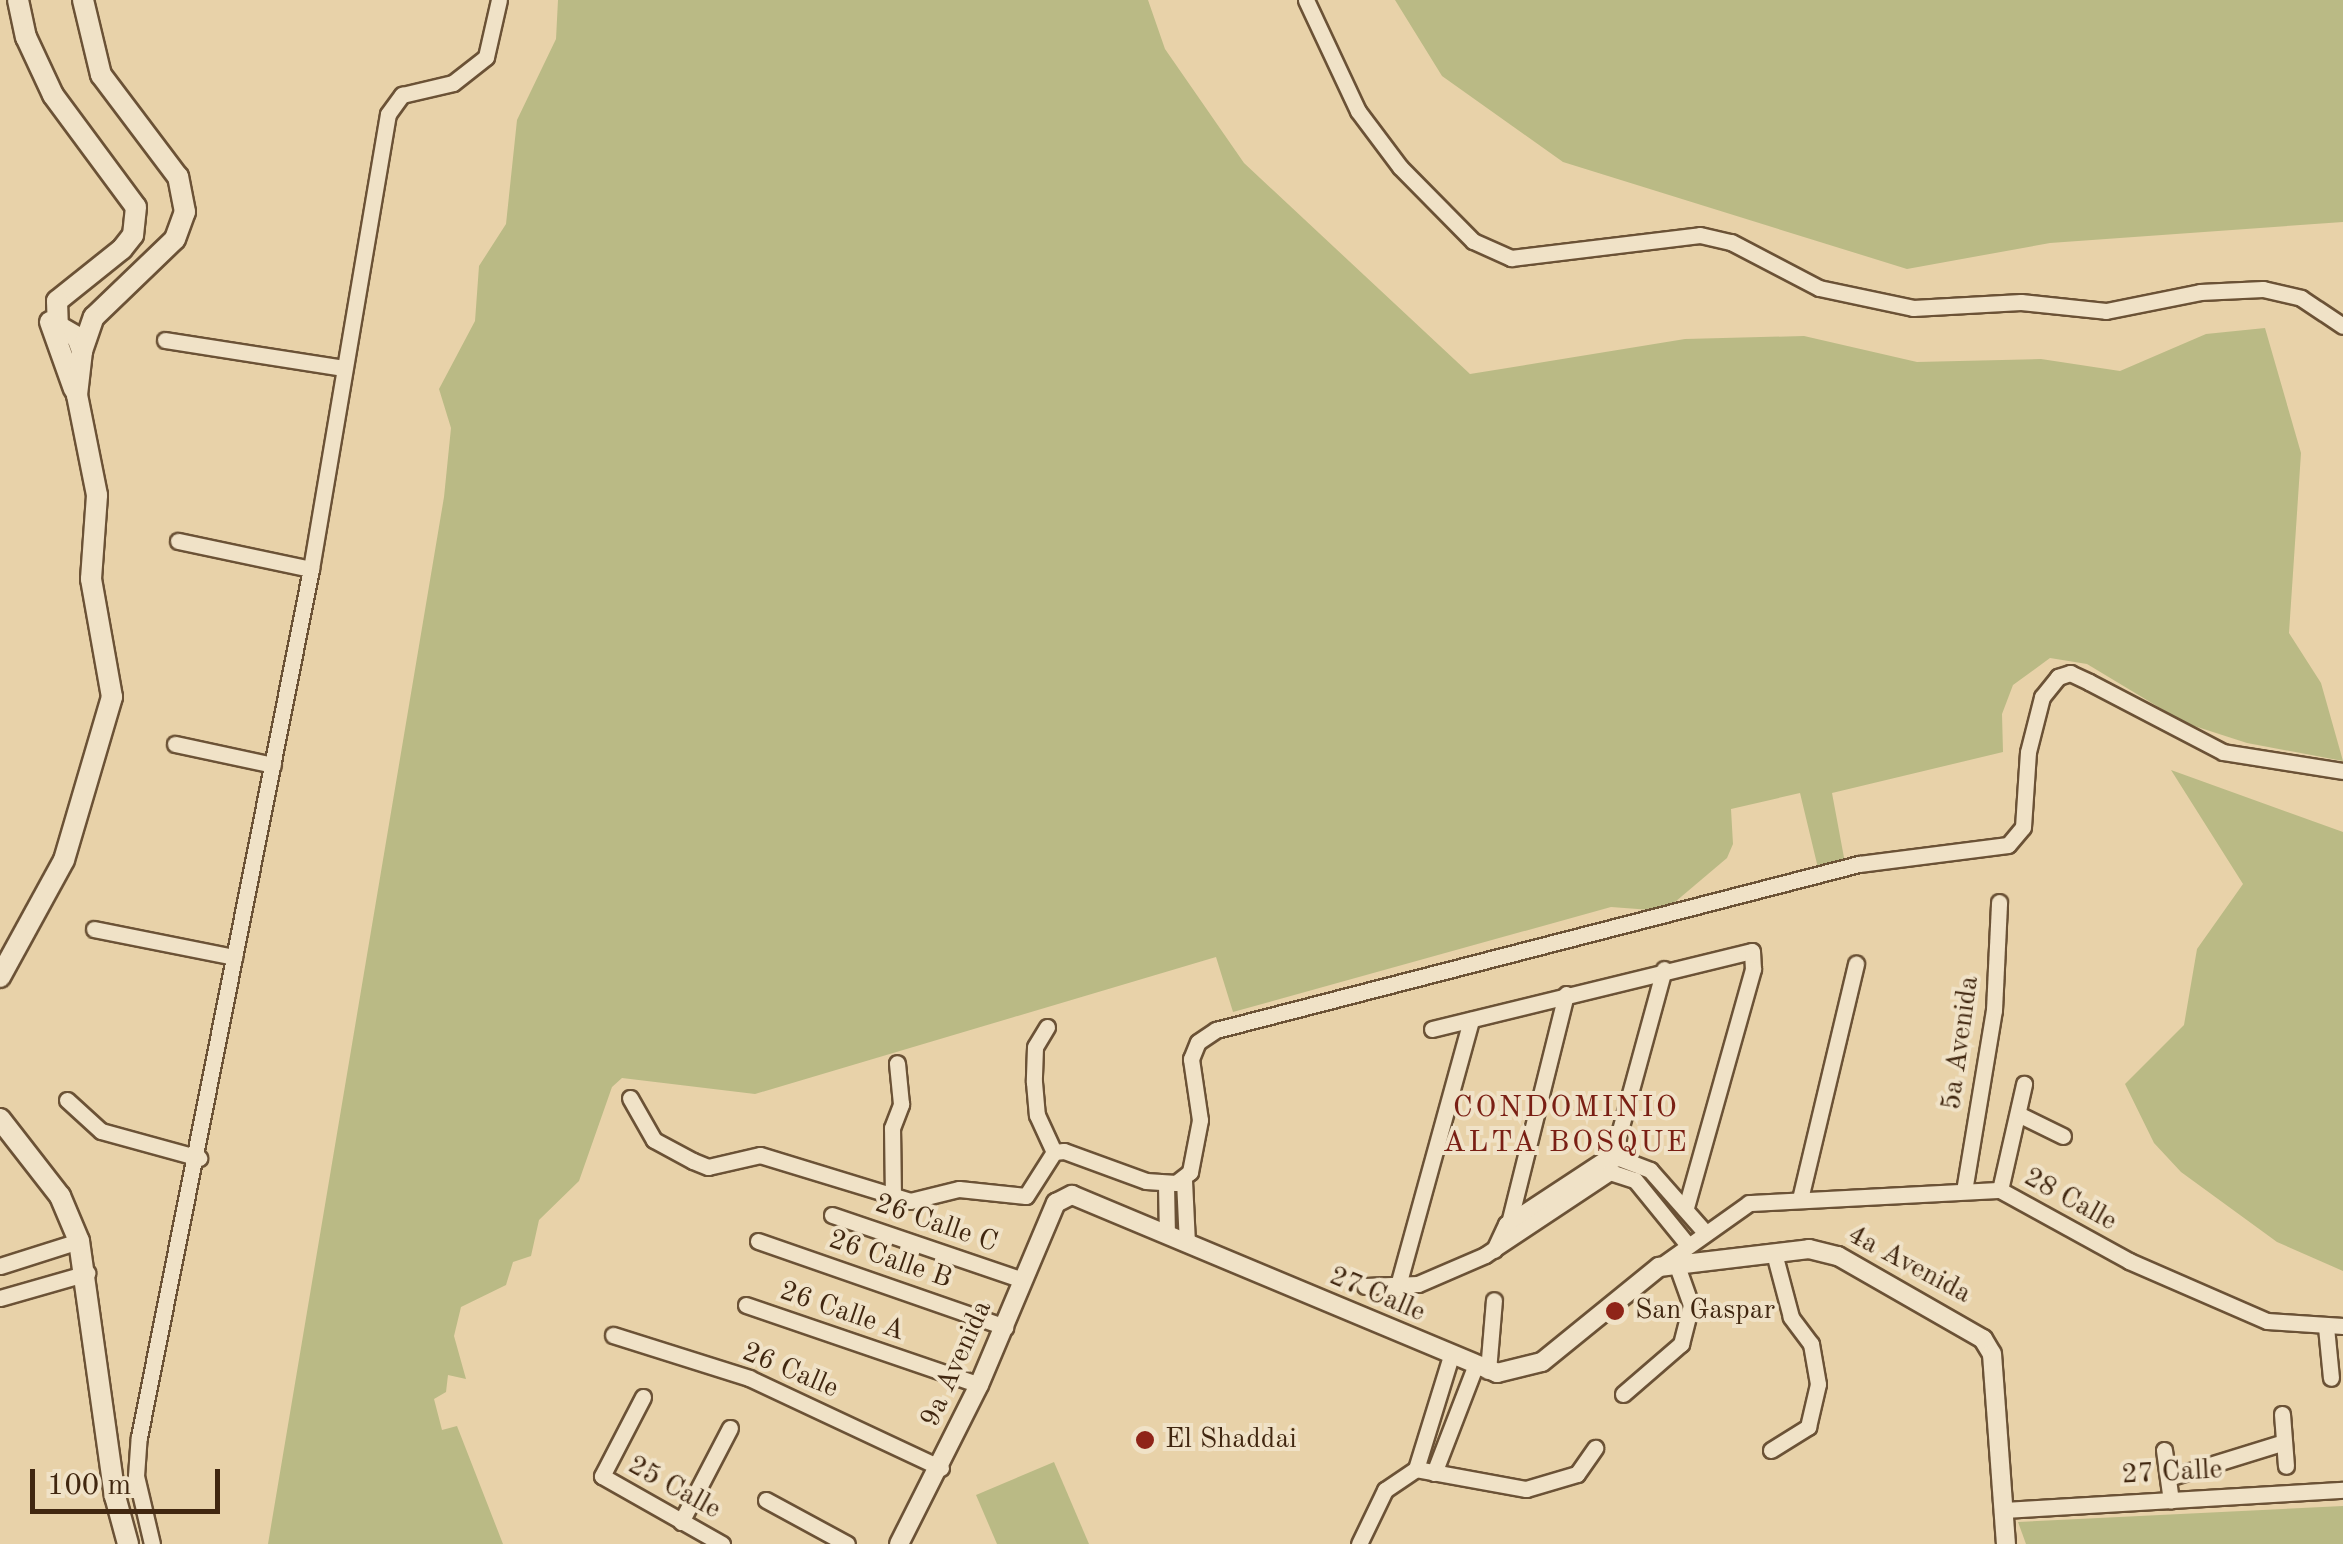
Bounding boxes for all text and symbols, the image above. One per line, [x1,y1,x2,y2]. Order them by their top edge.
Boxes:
street label: 5a Avenida [1935,974,1987,1112]
district label: CONDOMINIO ALTA BOSQUE [1443,1090,1689,1160]
street label: 28 Calle [2018,1161,2122,1239]
street label: 26 Calle C [870,1187,1002,1261]
street label: 4a Avenida [1842,1218,1976,1312]
street label: 26 Calle B [824,1223,956,1297]
street label: 27 Calle [1324,1260,1430,1330]
street label: 26 Calle A [775,1275,909,1349]
place label: San Gaspar [1635,1294,1775,1328]
street label: 9a Avenida [914,1295,1000,1433]
marker: San Gaspar [1604,1300,1626,1322]
street label: 26 Calle [737,1336,843,1406]
place label: El Shaddai [1165,1423,1297,1457]
marker: El Shaddai [1134,1429,1156,1451]
scale bar [35,1449,225,1511]
street label: 25 Calle [622,1449,726,1527]
street label: 27 Calle [2121,1454,2223,1492]
text: 100 m [47,1471,131,1501]

